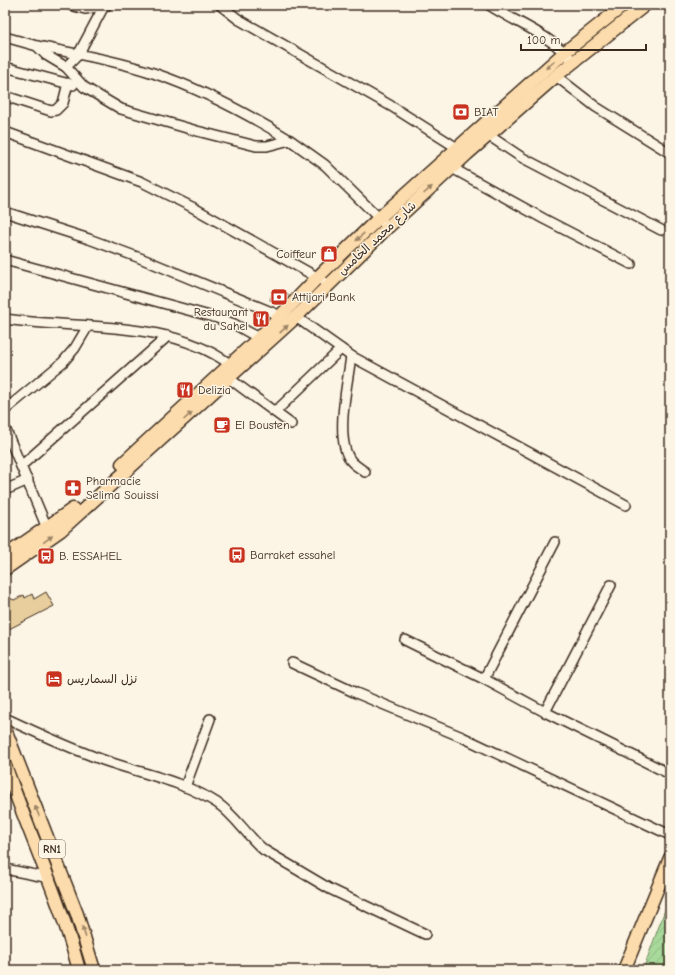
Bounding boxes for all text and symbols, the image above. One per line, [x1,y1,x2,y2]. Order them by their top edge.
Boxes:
scale bar [521,26,646,52]
text: 100 m [527,33,560,47]
one-way arrow [545,60,555,69]
bank icon: BIAT [451,102,471,122]
place label: BIAT [474,105,499,119]
one-way arrow [423,185,433,195]
street label: شارع محمد الخامس [335,198,420,279]
one-way arrow [355,232,365,242]
shop icon: Coiffeur [319,244,339,264]
place label: Coiffeur [276,247,316,261]
bank icon: Attijari Bank [269,287,289,307]
place label: Attijari Bank [292,290,355,304]
place label: Restaurant du Sahel [194,305,249,333]
restaurant icon: Restaurant du Sahel [251,309,271,329]
one-way arrow [279,324,289,333]
restaurant icon: Delizia [175,380,195,400]
place label: Delizia [198,383,231,397]
one-way arrow [183,411,193,421]
cafe icon: El Bousten [212,415,232,435]
place label: El Bousten [235,418,290,432]
place label: Pharmacie Selima Souissi [86,474,159,502]
pharmacy icon: Pharmacie Selima Souissi [63,478,83,498]
one-way arrow [43,535,53,543]
bus stop icon: Barraket essahel [227,545,247,565]
bus stop icon: B. ESSAHEL [36,546,56,566]
place label: Barraket essahel [250,548,335,562]
place label: B. ESSAHEL [59,549,122,563]
hotel icon: نزل السماريس [44,669,64,689]
place label: نزل السماريس [67,672,137,686]
one-way arrow [34,804,40,816]
road number: RN1 [39,840,65,858]
one-way arrow [81,926,87,938]

